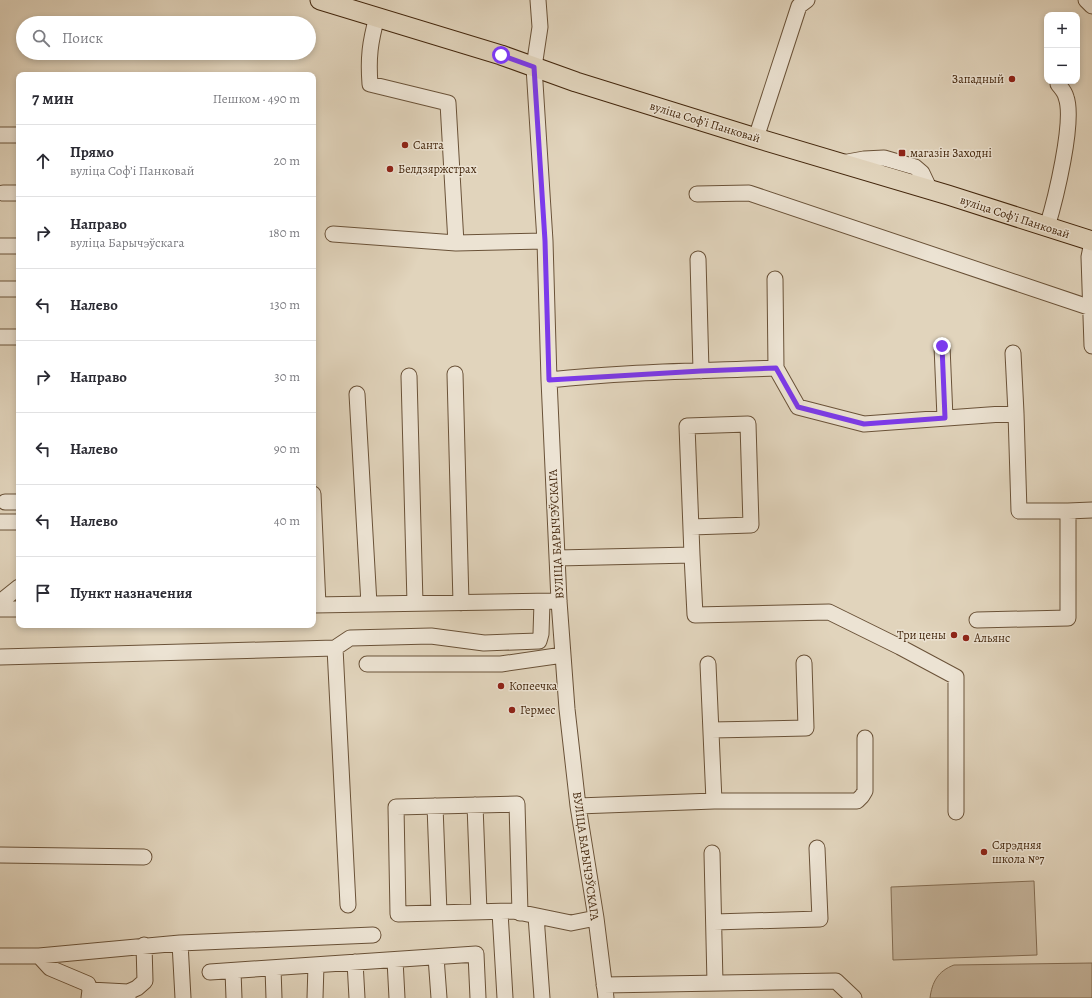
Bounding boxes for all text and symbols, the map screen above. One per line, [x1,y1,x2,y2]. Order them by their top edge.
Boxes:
map controls [1044,12,1080,84]
button: + [1044,12,1080,48]
search box [16,16,316,60]
icon: search [30,27,52,49]
text: Поиск [62,28,103,48]
route start [492,46,510,64]
button: − [1044,48,1080,84]
place label: Западный [952,71,1004,87]
marker: Западный [1007,74,1017,84]
text: 7 мин [32,87,74,110]
text: Пешком · 490 m [213,90,300,107]
street label: вуліца Софʼі Панковай [648,98,762,146]
place label: Санта [413,137,444,153]
marker: Санта [400,140,410,150]
text: Прямо [70,142,114,162]
place label: магазін Заходні [910,145,992,161]
marker: магазін Заходні [897,148,907,158]
icon: ahead [32,150,54,172]
text: 20 m [274,152,300,169]
place label: Белдзяржстрах [398,161,477,177]
text: вуліца Софʼі Панковай [70,162,194,179]
marker: Белдзяржстрах [385,164,395,174]
street label: вуліца Софʼі Панковай [958,192,1072,242]
text: Направо [70,214,127,234]
icon: right [32,222,54,244]
text: 180 m [269,224,300,241]
text: вуліца Барычэўскага [70,234,184,251]
icon: left [32,294,54,316]
text: Налево [70,295,118,315]
text: 130 m [270,296,300,313]
route end [933,337,951,355]
icon: right [32,366,54,388]
text: Направо [70,367,127,387]
text: 30 m [274,368,300,385]
icon: left [32,438,54,460]
text: Налево [70,439,118,459]
text: 90 m [274,440,300,457]
street label: ВУЛІЦА БАРЫЧЭЎСКАГА [545,468,567,599]
icon: left [32,510,54,532]
text: Налево [70,511,118,531]
text: 40 m [274,512,300,529]
icon: arrive [32,582,54,604]
text: Пункт назначения [70,583,192,603]
place label: Три цены [897,627,946,643]
marker: Три цены [949,630,959,640]
place label: Альянс [973,630,1010,646]
marker: Альянс [961,633,971,643]
place label: Копеечка [509,678,558,694]
marker: Копеечка [496,681,506,691]
place label: Гермес [520,702,556,718]
marker: Гермес [507,705,517,715]
street label: ВУЛІЦА БАРЫЧЭЎСКАГА [569,791,603,922]
place label: Сярэдняя школа №7 [992,837,1045,867]
marker: Сярэдняя школа №7 [979,847,989,857]

